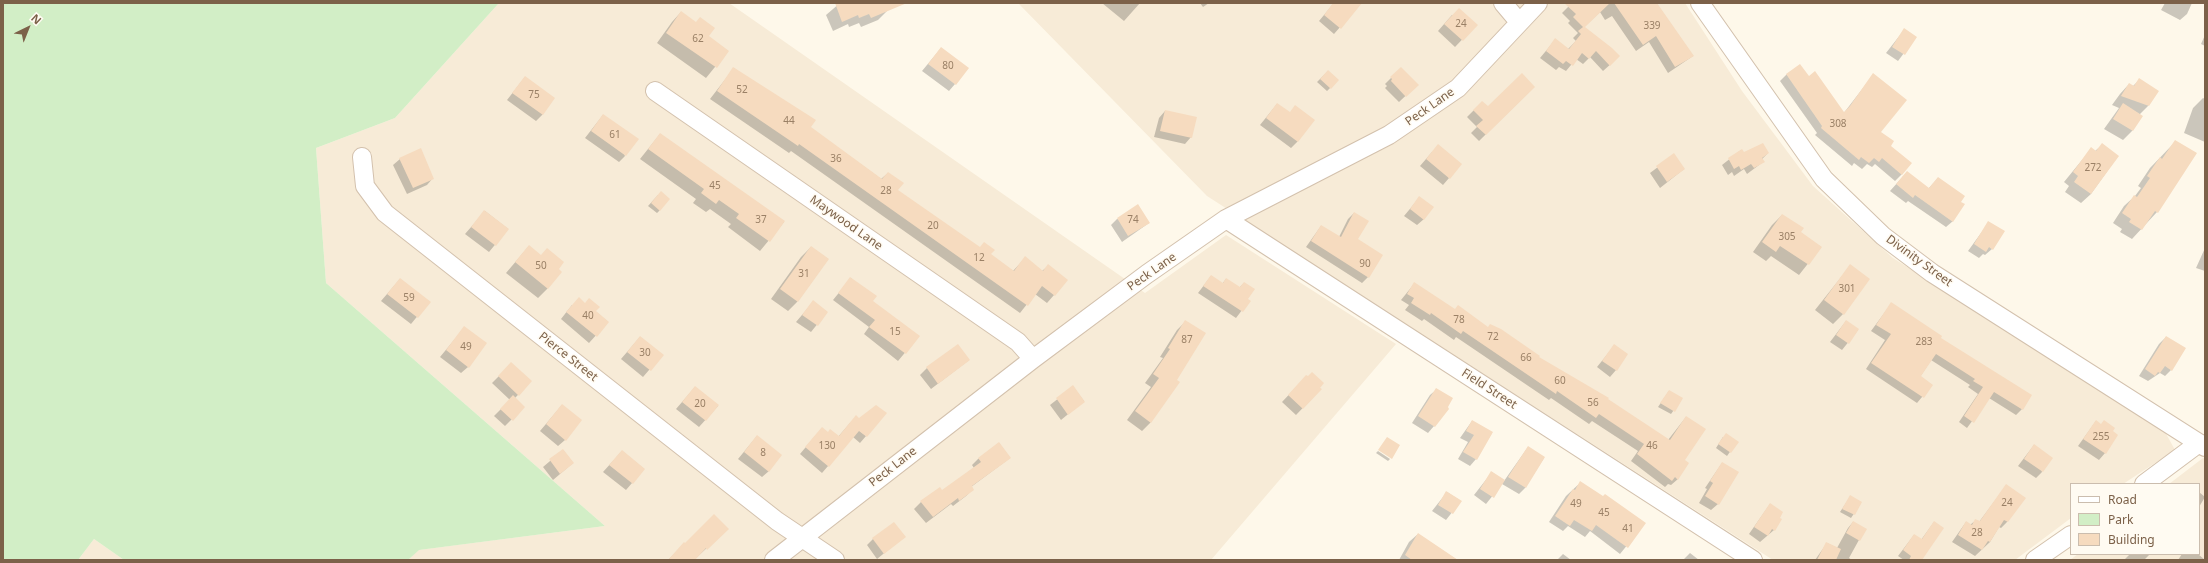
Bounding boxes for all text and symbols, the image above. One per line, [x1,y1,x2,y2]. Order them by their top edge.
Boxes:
north arrow [8,8,48,48]
text: N [28,10,45,27]
house number: 24 [1455,18,1467,30]
house number: 339 [1643,20,1661,32]
house number: 62 [692,33,704,45]
house number: 80 [942,60,954,72]
house number: 52 [736,84,748,96]
street label: Peck Lane [1403,85,1457,129]
house number: 75 [528,89,540,101]
house number: 44 [783,115,795,127]
house number: 308 [1829,118,1847,130]
house number: 61 [609,129,621,141]
house number: 36 [830,153,842,165]
house number: 272 [2084,162,2102,174]
house number: 45 [709,180,721,192]
house number: 28 [880,185,892,197]
street label: Maywood Lane [807,193,885,253]
house number: 37 [755,214,767,226]
house number: 74 [1127,214,1139,226]
house number: 20 [927,220,939,232]
house number: 305 [1778,231,1796,243]
street label: Divinity Street [1883,232,1955,290]
street label: Peck Lane [1125,250,1179,294]
house number: 12 [973,252,985,264]
house number: 90 [1359,258,1371,270]
house number: 50 [535,260,547,272]
house number: 31 [798,268,810,280]
house number: 301 [1838,283,1856,295]
house number: 59 [403,292,415,304]
house number: 40 [582,310,594,322]
house number: 78 [1453,314,1465,326]
house number: 15 [889,326,901,338]
street label: Pierce Street [536,329,600,385]
house number: 72 [1487,331,1499,343]
house number: 87 [1181,334,1193,346]
house number: 283 [1915,336,1933,348]
house number: 49 [460,341,472,353]
house number: 30 [639,347,651,359]
house number: 66 [1520,352,1532,364]
street label: Field Street [1459,366,1519,412]
house number: 60 [1554,375,1566,387]
house number: 56 [1587,397,1599,409]
house number: 20 [694,398,706,410]
house number: 255 [2092,431,2110,443]
house number: 130 [818,440,836,452]
house number: 46 [1646,440,1658,452]
street label: Peck Lane [866,444,920,490]
house number: 8 [760,447,766,459]
legend [2070,483,2200,555]
text: Road [2108,491,2137,508]
house number: 24 [2001,497,2013,509]
house number: 49 [1570,498,1582,510]
house number: 45 [1598,507,1610,519]
text: Park [2108,511,2133,528]
house number: 41 [1622,523,1634,535]
house number: 28 [1971,527,1983,539]
text: Building [2108,531,2155,548]

